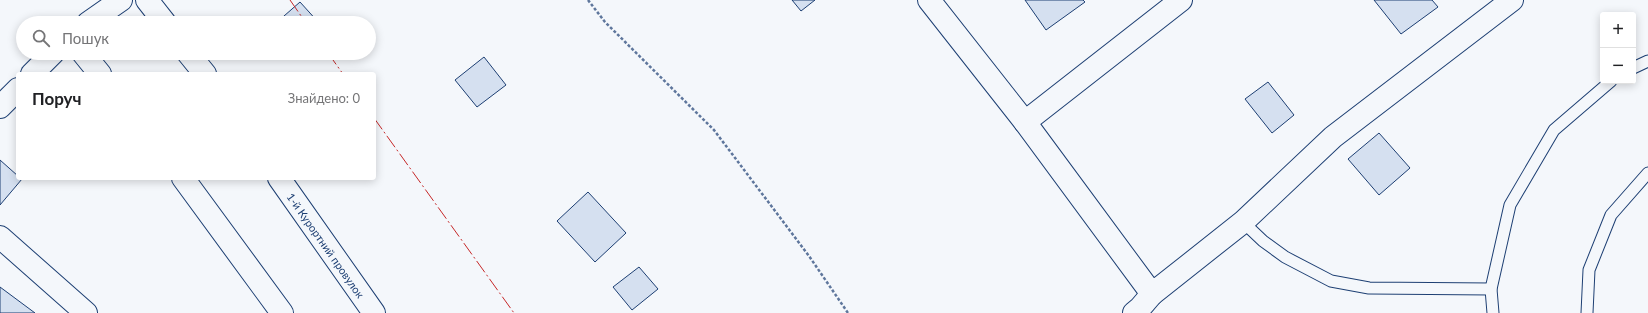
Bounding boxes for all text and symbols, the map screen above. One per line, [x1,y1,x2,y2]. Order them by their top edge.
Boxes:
map controls [1600,12,1636,84]
button: + [1600,12,1636,48]
search box [16,16,376,60]
icon: search [30,27,52,49]
text: Пошук [62,29,109,47]
button: − [1600,48,1636,84]
text: Поруч [32,88,82,109]
text: Знайдено: 0 [288,90,360,106]
street label: 1-й Курортний провулок [285,190,368,300]

